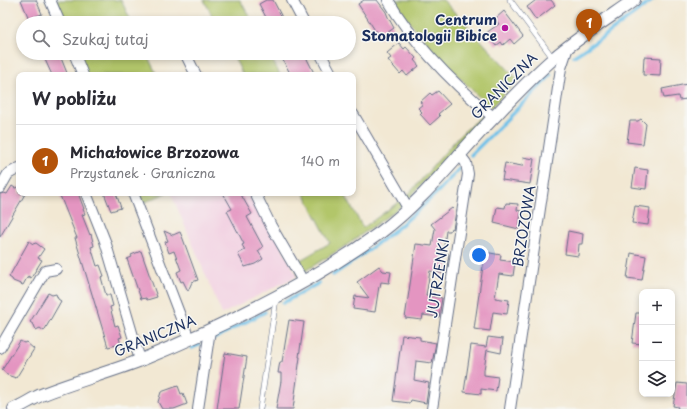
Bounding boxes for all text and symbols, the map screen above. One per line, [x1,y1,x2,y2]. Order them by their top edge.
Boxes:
place label: Centrum Stomatologii Bibice [361,9,497,46]
pin: 1 [576,9,602,42]
search box [16,16,356,60]
marker: Centrum Stomatologii Bibice [500,23,510,33]
icon: search [30,27,52,49]
text: Szukaj tutaj [62,27,149,50]
street label: GRANICZNA [466,47,542,124]
text: W pobliżu [32,85,117,111]
text: Michałowice Brzozowa [70,140,239,163]
text: 1 [42,151,48,170]
text: 140 m [301,151,340,170]
text: Przystanek · Graniczna [70,163,215,182]
street label: BRZOZOWA [507,183,540,268]
street label: JUTRZENKI [421,237,454,319]
your location [469,245,489,265]
map controls [639,289,675,397]
button: + [639,289,675,325]
street label: GRANICZNA [111,309,199,362]
button: − [639,325,675,361]
button: layers [639,361,675,397]

